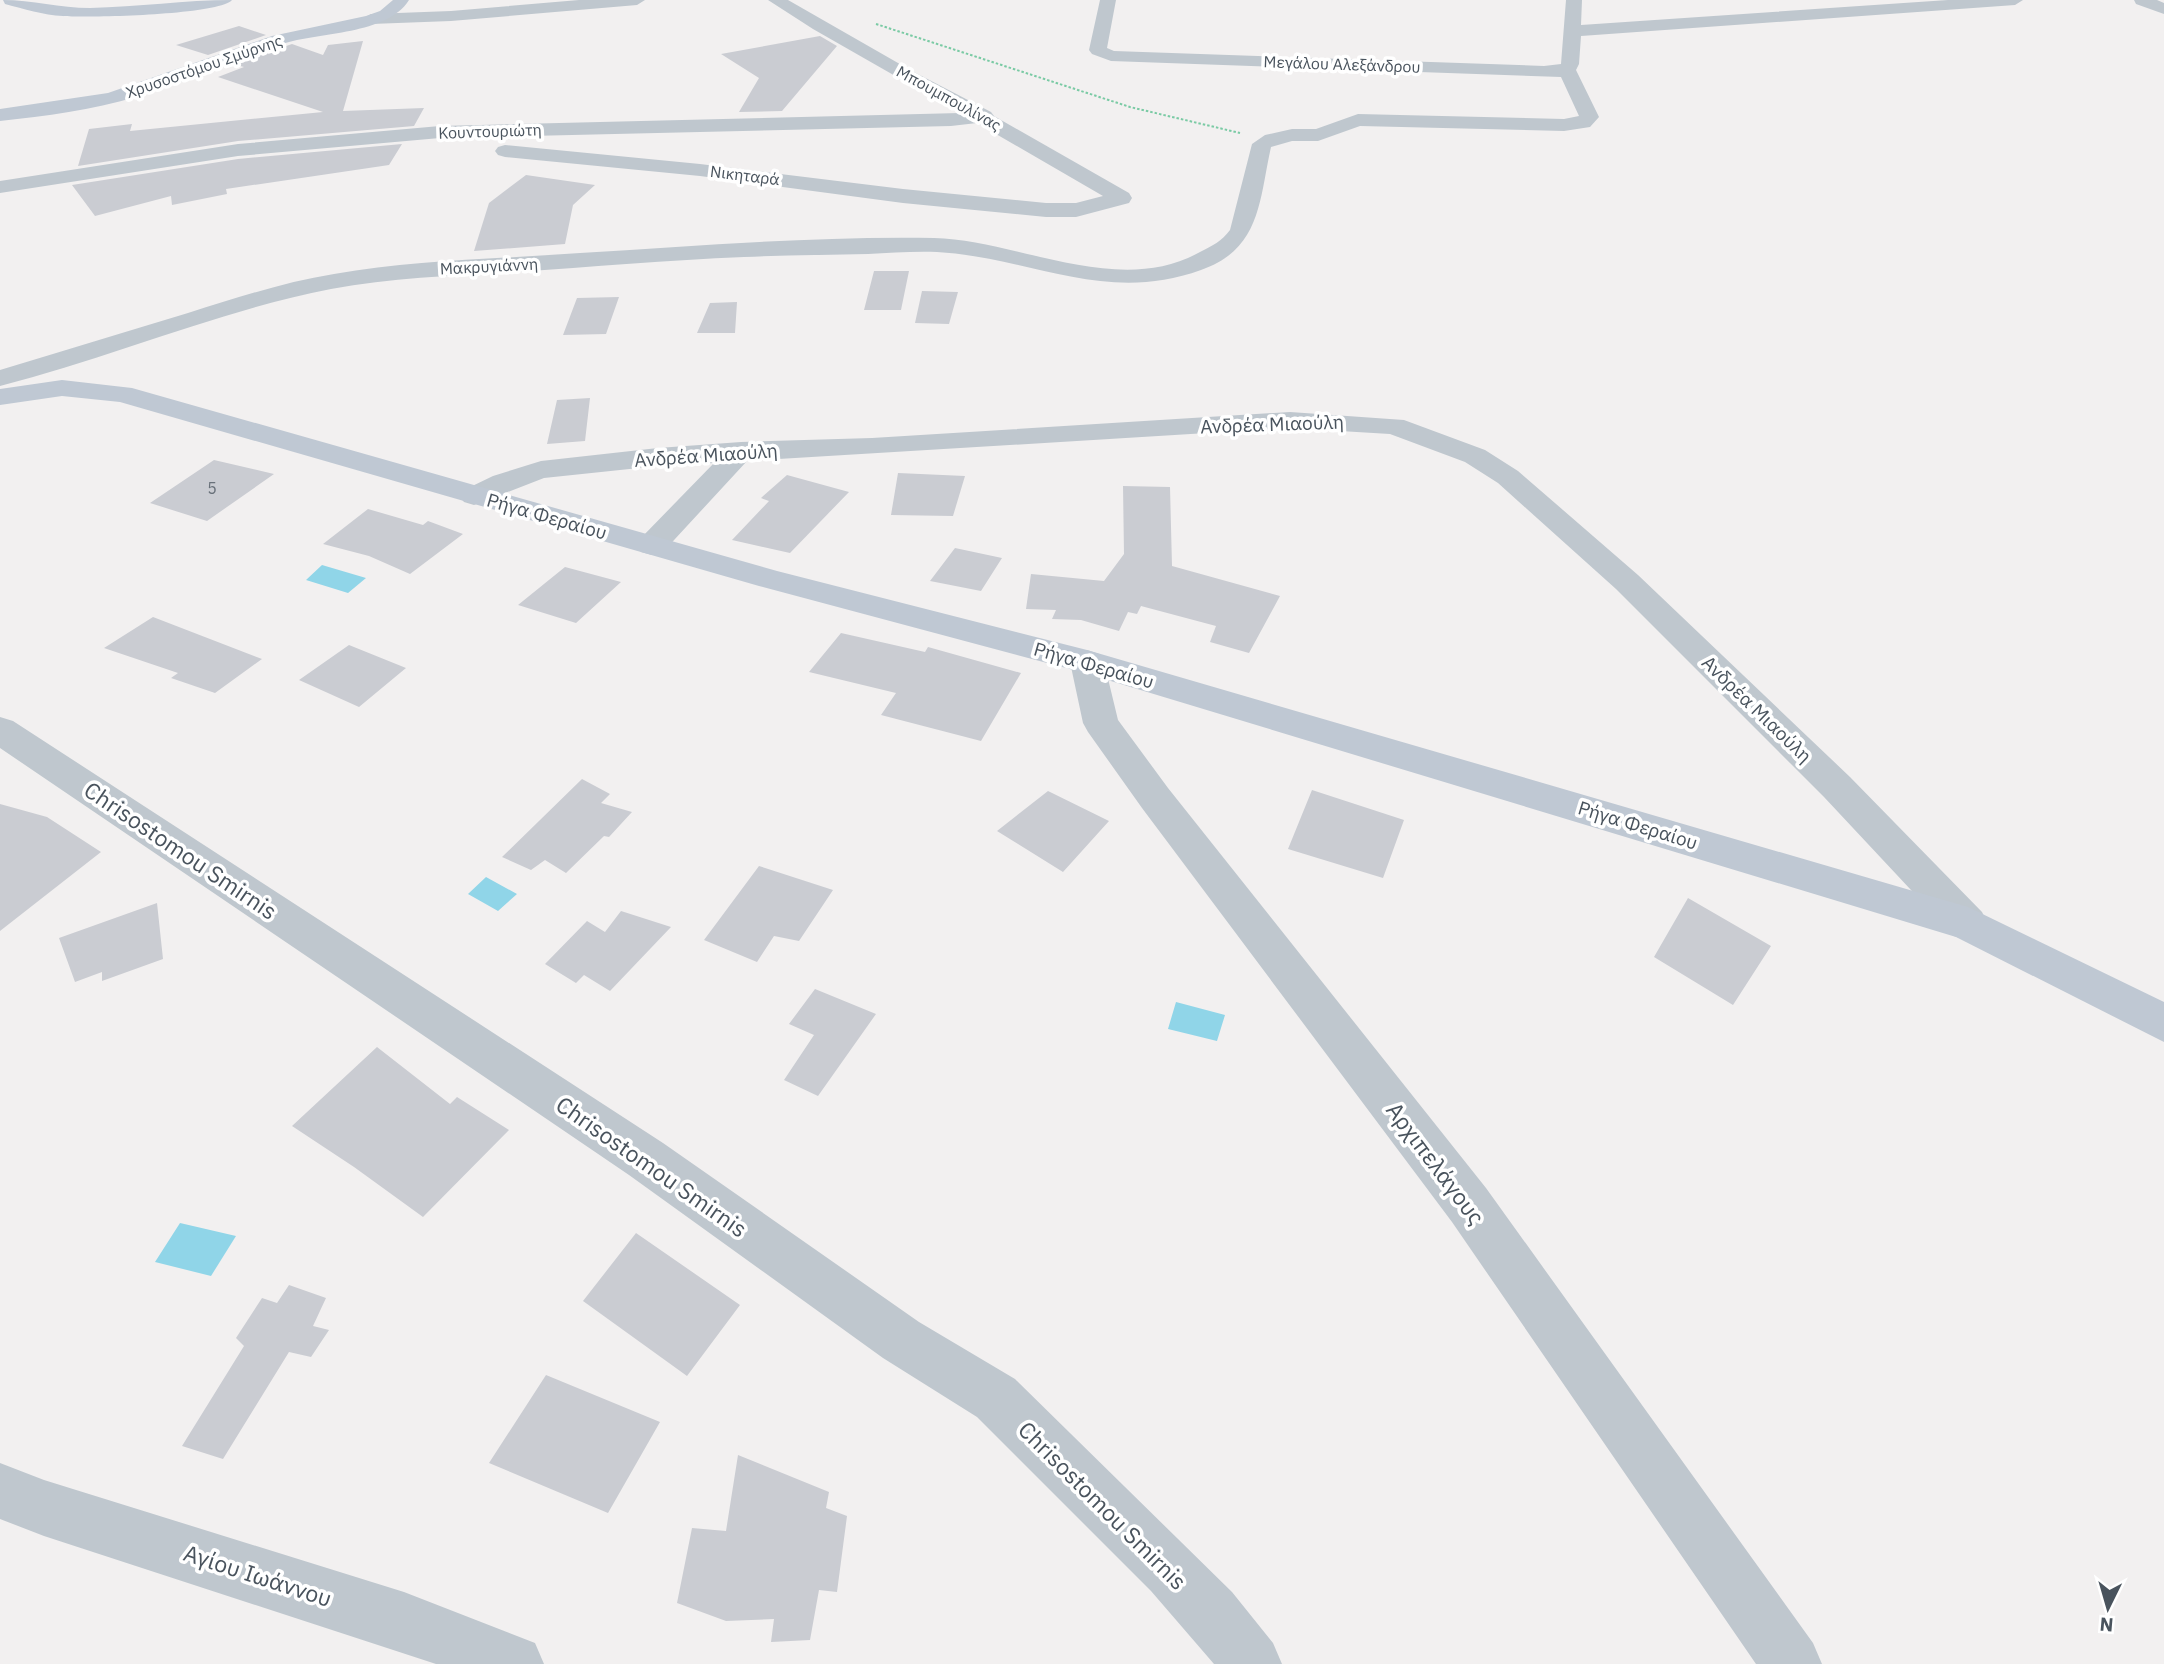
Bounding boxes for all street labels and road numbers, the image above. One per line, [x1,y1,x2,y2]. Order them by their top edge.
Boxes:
street label: Χρυσοστόμου Σμύρνης [123,30,285,102]
street label: Μεγάλου Αλεξάνδρου [1263,51,1421,77]
street label: Μπουμπουλίνας [893,61,1005,135]
street label: Κουντουριώτη [438,119,542,143]
street label: Νικηταρά [709,161,781,189]
street label: Μακρυγιάννη [439,253,539,279]
street label: Ανδρέα Μιαούλη [1200,409,1344,439]
street label: Ανδρέα Μιαούλη [633,438,779,472]
street label: Ρήγα Φεραίου [484,487,610,545]
street label: Ρήγα Φεραίου [1031,636,1157,694]
street label: Ανδρέα Μιαούλη [1697,650,1817,768]
street label: Chrisostomou Smirnis [79,774,283,926]
street label: Ρήγα Φεραίου [1575,795,1701,855]
street label: Chrisostomou Smirnis [551,1089,753,1243]
street label: Αρχιπελάγους [1380,1096,1492,1230]
street label: Chrisostomou Smirnis [1012,1414,1194,1596]
street label: Αγίου Ιωάννου [180,1537,336,1613]

